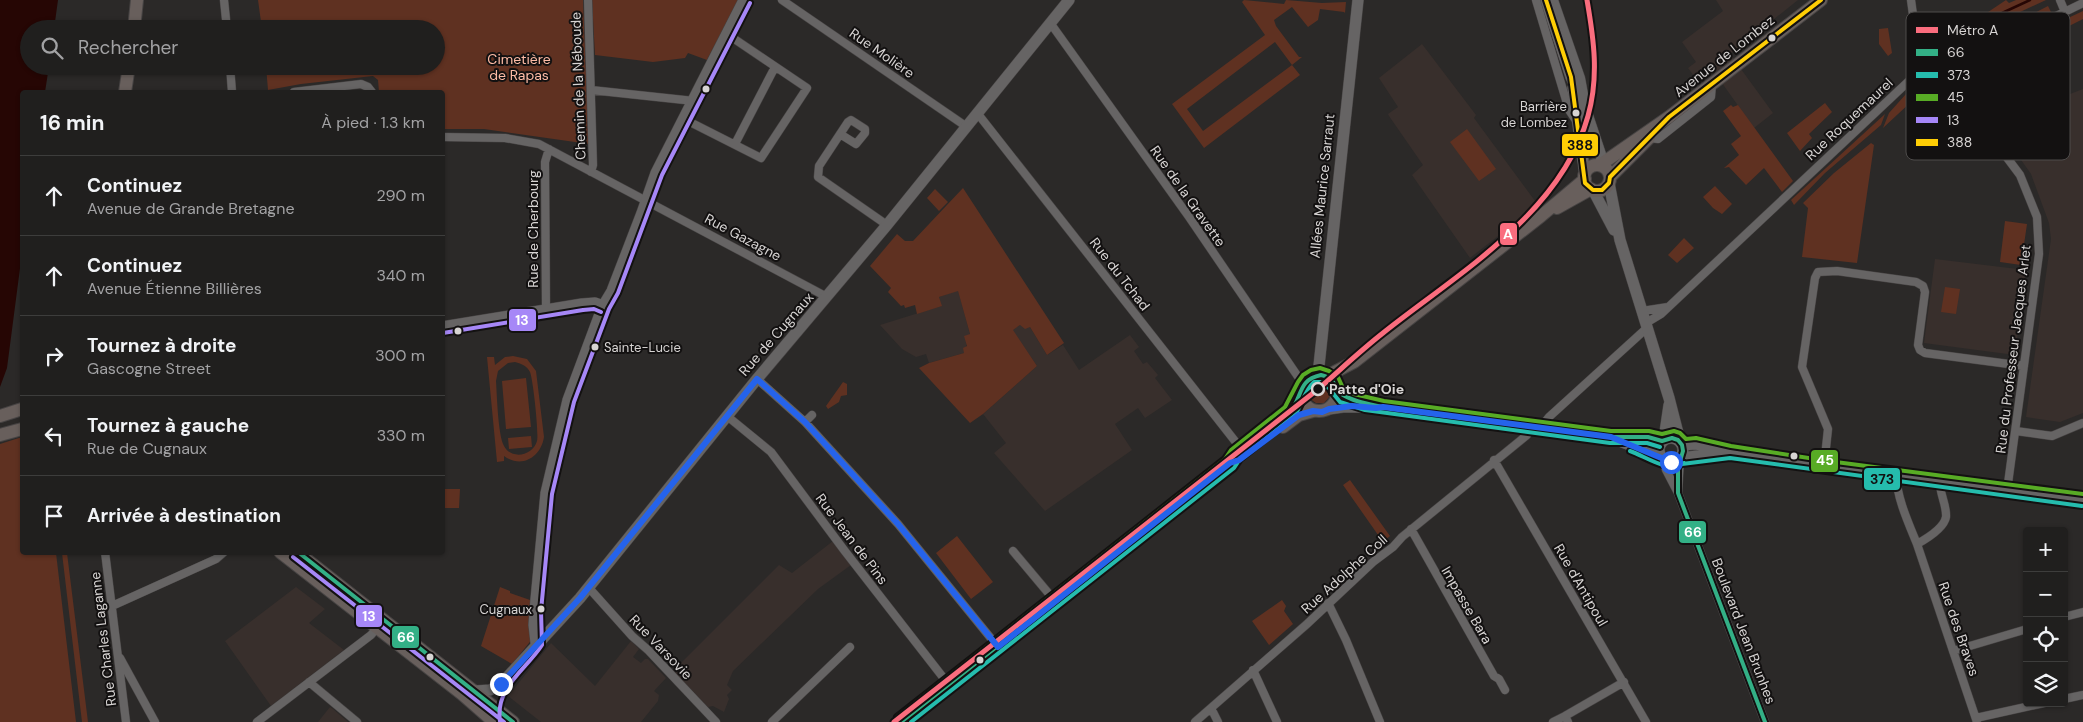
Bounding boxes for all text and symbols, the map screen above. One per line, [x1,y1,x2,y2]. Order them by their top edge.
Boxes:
street label: Avenue de Lombez [1670,11,1778,101]
street label: Chemin de la Néboude [566,12,590,160]
legend [1906,12,2070,160]
search box [20,20,445,75]
text: Métro A [1947,21,1998,39]
street label: Rue Molière [846,24,918,82]
unlabelled marker [1767,33,1777,43]
icon: search [38,34,66,62]
text: Rechercher [78,35,178,60]
text: 66 [1947,43,1965,61]
park label: Cimetière de Rapas [487,50,551,84]
text: 373 [1947,66,1970,84]
street label: Rue Roquemaurel [1802,74,1896,164]
unlabelled marker [701,84,711,94]
text: 45 [1947,88,1964,106]
place label: Barrière de Lombez [1501,98,1567,131]
marker: Barrière de Lombez [1571,108,1581,118]
text: 16 min [40,109,104,137]
text: 13 [1947,111,1960,129]
text: À pied · 1.3 km [321,112,425,133]
street label: Allées Maurice Sarraut [1305,113,1339,259]
line badge: 388 [1561,133,1599,157]
text: 388 [1947,133,1972,151]
text: 388 [1567,136,1593,154]
street label: Rue de la Gravette [1146,142,1230,250]
street label: Rue de Cherbourg [524,170,542,288]
text: Continuez [87,173,182,198]
icon: ahead [40,182,68,210]
text: 290 m [376,185,425,206]
text: Avenue de Grande Bretagne [87,198,295,219]
street label: Rue Gazagne [702,209,784,265]
line badge: A [1499,222,1518,246]
text: A [1503,225,1513,243]
street label: Rue du Tchad [1086,234,1154,314]
street label: Rue du Professeur Jacques Arlet [1991,244,2035,454]
text: Continuez [87,253,182,278]
icon: ahead [40,262,68,290]
text: 340 m [376,265,425,286]
text: Avenue Étienne Billières [87,278,262,299]
street label: Rue de Cugnaux [735,288,817,380]
line badge: 13 [508,308,537,332]
text: 13 [515,311,529,329]
unlabelled marker [453,326,463,336]
text: Tournez à droite [87,333,237,358]
place label: Sainte-Lucie [604,339,681,356]
icon: right [40,342,68,370]
marker: Sainte-Lucie [590,342,600,352]
text: 300 m [375,345,425,366]
text: Gascogne Street [87,358,211,379]
place label: Patte d'Oie [1329,380,1404,398]
marker: Patte d'Oie [1311,382,1325,396]
text: Tournez à gauche [87,413,249,438]
icon: left [40,422,68,450]
text: 330 m [377,425,425,446]
text: Rue de Cugnaux [87,438,207,459]
line badge: 45 [1810,449,1839,473]
route start [1660,451,1683,474]
unlabelled marker [1789,451,1799,461]
text: 45 [1816,451,1834,469]
line badge: 373 [1863,467,1901,491]
text: 373 [1870,470,1894,488]
street label: Rue Jean de Pins [812,490,892,588]
icon: arrive [40,502,68,530]
text: Arrivée à destination [87,503,281,528]
line badge: 66 [1678,520,1707,544]
text: 66 [1684,523,1702,541]
map controls [2023,527,2068,707]
button: + [2023,527,2068,572]
street label: Rue Adolphe Coll [1297,530,1391,618]
street label: Rue d'Antipoul [1550,540,1612,630]
street label: Boulevard Jean Brunhes [1708,556,1780,706]
street label: Impasse Bara [1438,563,1496,647]
street label: Rue Charles Laganne [86,571,120,707]
button: − [2023,572,2068,617]
street label: Rue des Braves [1934,580,1984,678]
place label: Cugnaux [480,601,533,618]
line badge: 13 [355,604,383,628]
marker: Cugnaux [536,604,546,614]
text: 13 [362,607,376,625]
street label: Rue Varsovie [626,611,696,683]
button: locate [2023,617,2068,662]
line badge: 66 [391,625,420,649]
text: 66 [397,628,415,646]
unlabelled marker [425,652,435,662]
unlabelled marker [975,655,985,665]
button: layers [2023,662,2068,707]
route end [490,673,513,696]

